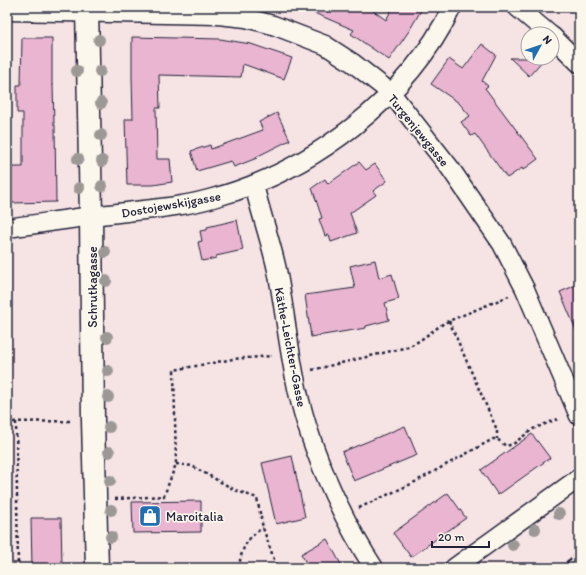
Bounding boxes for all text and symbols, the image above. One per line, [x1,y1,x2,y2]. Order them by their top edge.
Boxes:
north arrow [520,26,560,66]
text: N [540,33,555,47]
street label: Turgenjewgasse [385,91,452,169]
street label: Dostojewskijgasse [120,188,222,221]
street label: Schrutkagasse [85,246,100,328]
street label: Käthe-Leichter-Gasse [272,286,309,408]
shop icon: Maroitalia [137,503,163,529]
place label: Maroitalia [166,509,224,524]
scale bar [432,523,489,549]
text: 20 m [438,530,465,544]

